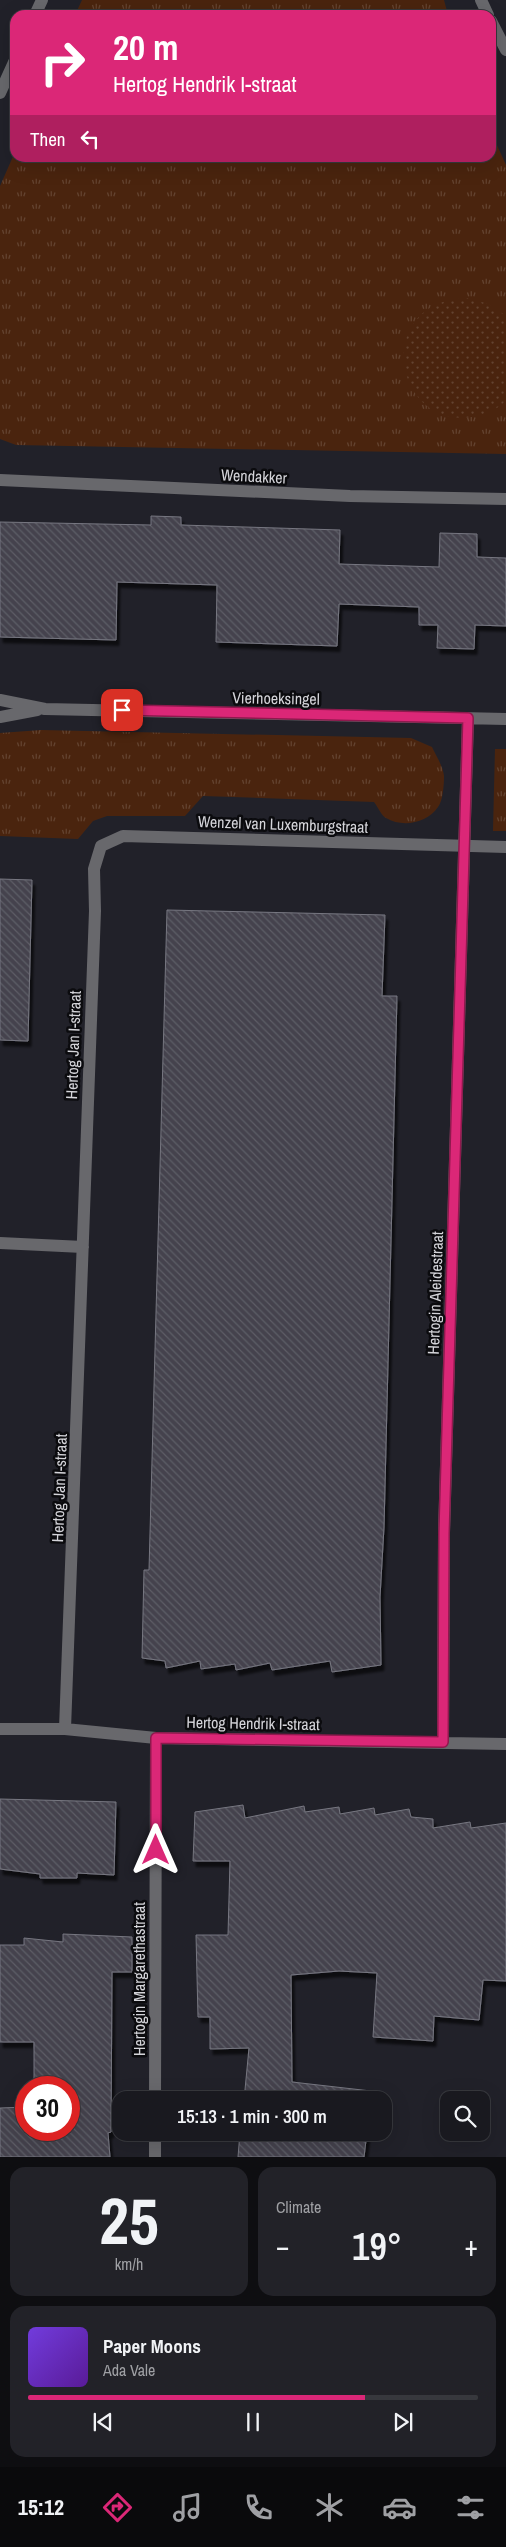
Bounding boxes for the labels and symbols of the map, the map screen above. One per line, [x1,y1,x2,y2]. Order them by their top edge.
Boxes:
street label: Wendakker [220,463,288,489]
street label: Vierhoeksingel [232,686,320,710]
pin [101,689,143,731]
street label: Wenzel van Luxemburgstraat [197,810,369,838]
street label: Hertog Jan I-straat [60,990,86,1100]
street label: Hertogin Aleidestraat [422,1231,448,1355]
street label: Hertog Jan I-straat [46,1433,72,1543]
street label: Hertog Hendrik I-straat [186,1711,320,1735]
position arrow [129,1823,181,1875]
street label: Hertogin Margarethastraat [128,1902,150,2056]
speed limit sign: 30 [15,2076,80,2141]

